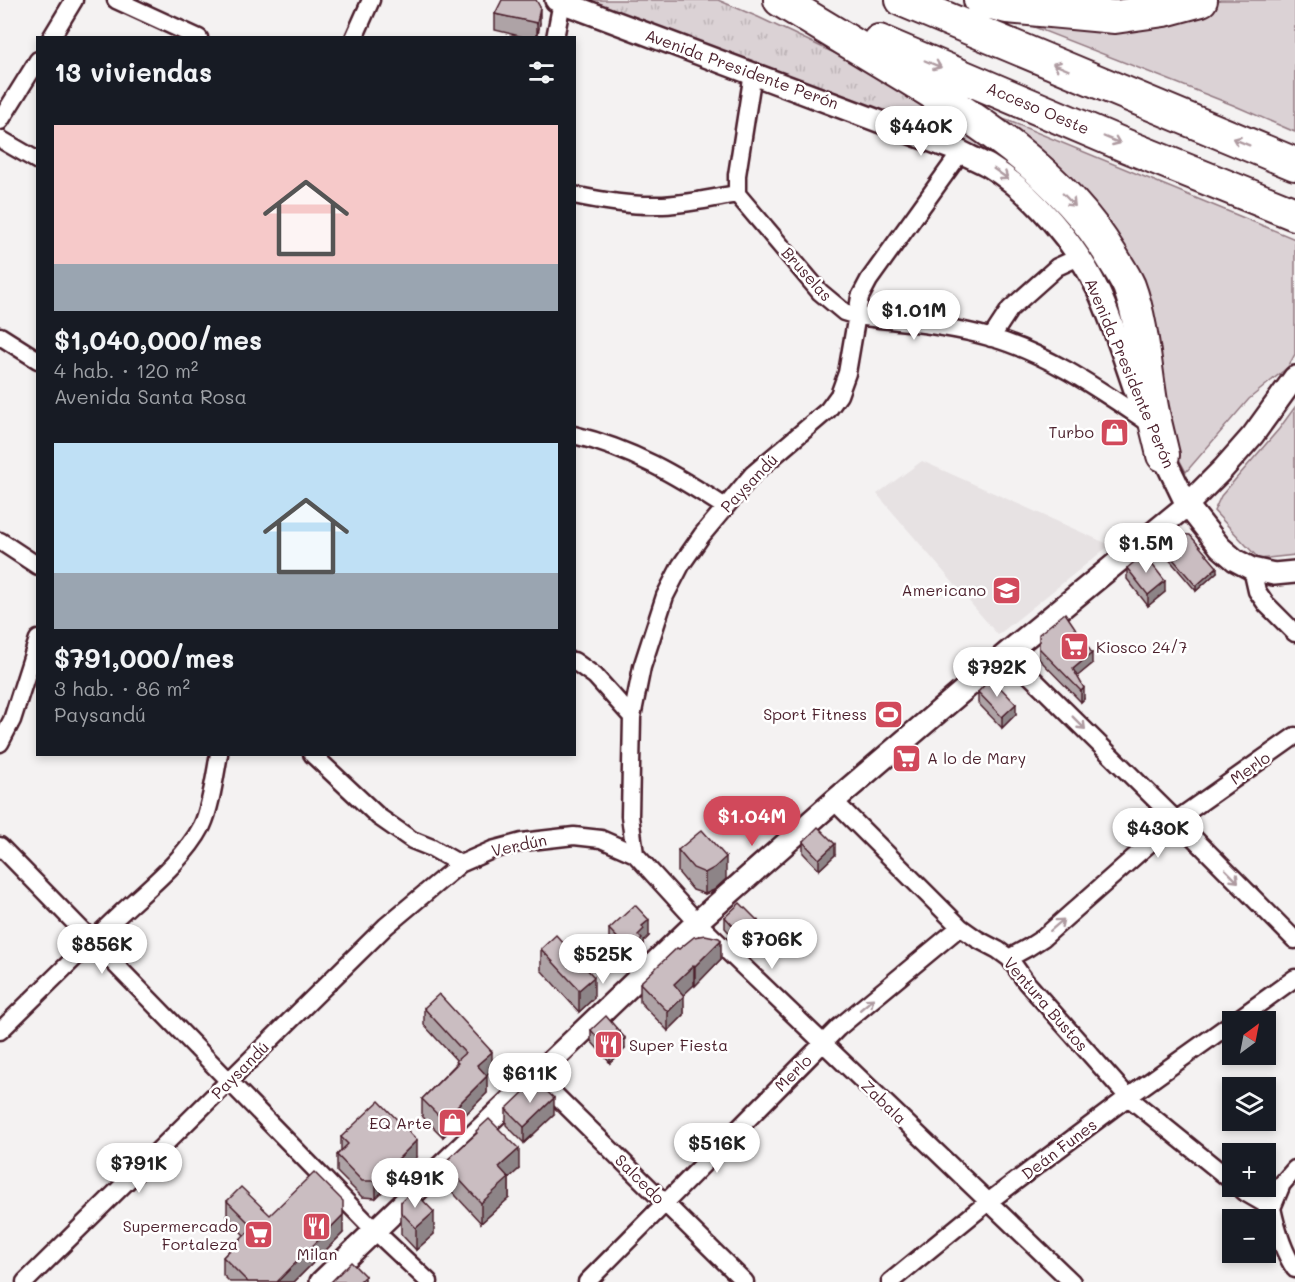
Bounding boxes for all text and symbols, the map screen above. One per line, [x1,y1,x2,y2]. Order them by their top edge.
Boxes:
street label: Avenida Presidente Perón [643,24,842,113]
text: 13 viviendas [54,55,212,89]
icon: filters [525,56,558,89]
one-way arrow [923,59,941,70]
one-way arrow [1052,61,1071,72]
street label: Acceso Oeste [984,76,1093,139]
pin: $440K [879,106,963,157]
text: $440K [889,112,953,138]
one-way arrow [1102,135,1121,146]
one-way arrow [1232,136,1251,147]
icon: home [252,164,360,272]
one-way arrow [992,168,1008,180]
one-way arrow [1062,192,1076,207]
street label: Bruselas [777,242,837,305]
street label: Avenida Presidente Perón [1081,275,1180,471]
pin: $1.01M [865,290,963,341]
text: $1.01M [881,296,947,322]
text: $1,040,000/mes [54,323,262,357]
text: 4 hab. · 120 m² [54,357,198,383]
text: Avenida Santa Rosa [54,383,247,409]
shop icon: Turbo [1099,416,1131,448]
place label: Turbo [1049,421,1094,442]
street label: Paysandú [716,449,782,516]
icon: home [252,482,360,590]
pin: $1.5M [1104,523,1188,574]
text: $1.5M [1118,529,1174,555]
school or university icon: Americano [991,574,1023,606]
place label: Americano [902,579,986,600]
supermarket icon: Kiosco 24/7 [1059,631,1091,663]
place label: Kiosco 24/7 [1096,636,1188,657]
text: $791,000/mes [54,641,234,675]
pin: $792K [955,647,1039,698]
text: $792K [967,653,1027,679]
text: 3 hab. · 86 m² [54,675,190,701]
sports icon: Sport Fitness [872,698,904,730]
text: Paysandú [54,701,146,727]
place label: Sport Fitness [763,703,867,724]
one-way arrow [1071,716,1086,731]
supermarket icon: A lo de Mary [890,742,922,774]
street label: Merlo [1226,746,1274,789]
place label: A lo de Mary [927,747,1026,768]
pin: $1.04M [703,796,801,847]
text: $1.04M [717,802,787,828]
pin: $430K [1116,808,1200,859]
text: $430K [1126,814,1190,840]
street label: Verdún [489,828,548,861]
one-way arrow [1225,868,1239,883]
one-way arrow [1050,918,1065,932]
pin: $706K [730,919,814,970]
pin: $856K [60,924,144,975]
text: $706K [741,925,803,951]
text: $856K [71,930,133,956]
pin: $525K [561,934,645,985]
text: $525K [573,940,633,966]
street label: Ventura Bustos [999,952,1093,1055]
one-way arrow [859,998,875,1011]
north arrow [1222,1011,1276,1065]
map controls [1222,1011,1276,1263]
restaurant icon: Super Fiesta [592,1029,624,1061]
place label: Super Fiesta [629,1034,728,1055]
street label: Paysandú [206,1036,273,1103]
street label: Merlo [770,1050,816,1096]
pin: $611K [488,1053,572,1104]
text: $611K [502,1059,558,1085]
street label: Zabala [857,1075,911,1128]
button: layers [1222,1077,1276,1131]
shop icon: EQ Arte [437,1107,469,1139]
place label: EQ Arte [369,1112,432,1133]
street label: Deán Funes [1017,1113,1101,1184]
pin: $516K [675,1123,759,1174]
text: $516K [688,1129,746,1155]
pin: $791K [97,1143,181,1194]
button: + [1222,1143,1276,1197]
text: $791K [110,1149,168,1175]
street label: Salcedo [611,1149,670,1208]
pin: $491K [373,1158,457,1209]
text: $491K [385,1164,445,1190]
button: − [1222,1209,1276,1263]
restaurant icon: Milan [301,1210,333,1242]
place label: Supermercado Fortaleza [123,1215,238,1254]
supermarket icon: Supermercado Fortaleza [243,1219,275,1251]
place label: Milan [297,1243,337,1264]

